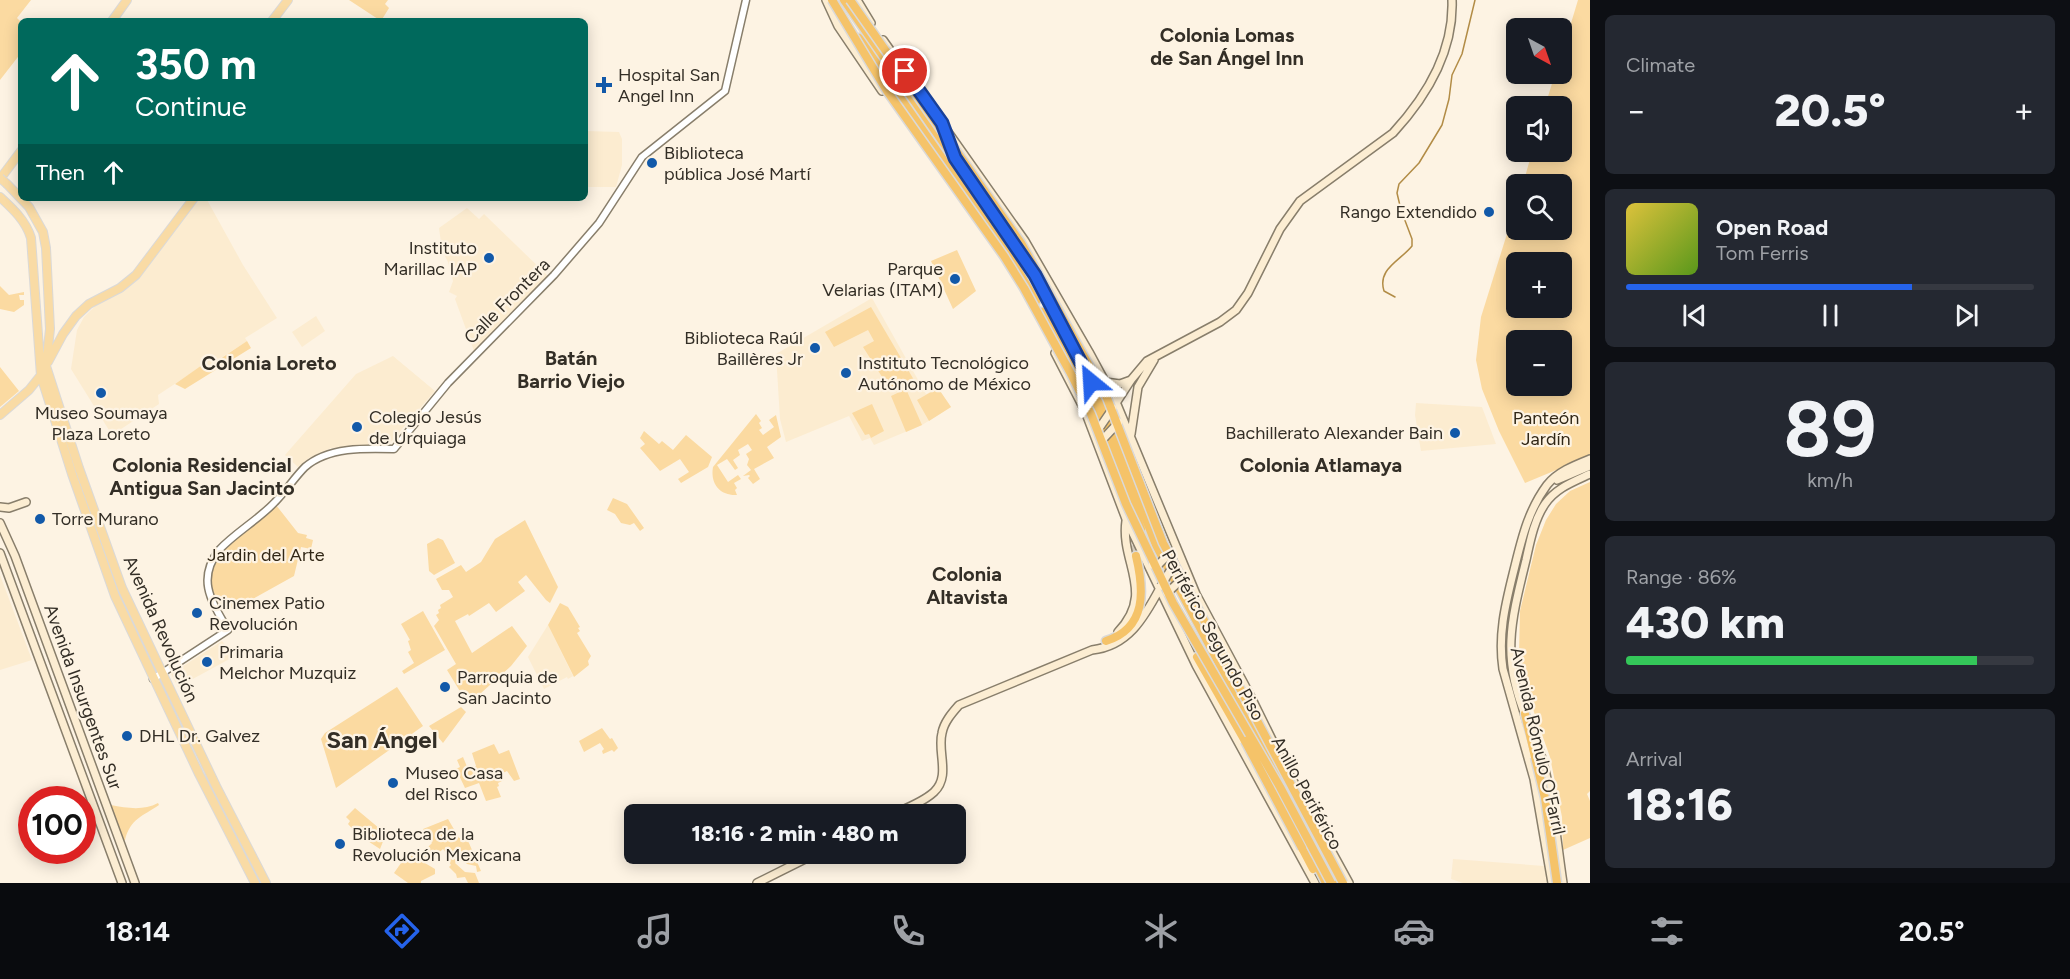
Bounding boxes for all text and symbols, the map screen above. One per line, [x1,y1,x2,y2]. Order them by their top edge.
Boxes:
north arrow [1506,18,1572,84]
map controls [1506,18,1572,396]
district label: Colonia Lomas de San Ángel Inn [1150,23,1304,70]
text: 350 m [135,39,257,90]
icon: ahead [36,42,114,120]
pin [879,45,930,96]
text: Climate [1626,53,1695,77]
icon: arrive [888,54,921,87]
place label: Hospital San Angel Inn [618,64,720,107]
marker: Hospital San Angel Inn [595,76,613,94]
text: 20.5° [1774,83,1886,137]
text: Continue [135,90,247,123]
text: − [1626,91,1647,130]
text: + [2013,91,2034,130]
button: sound [1506,96,1572,162]
place label: Biblioteca pública José Martí [664,142,811,185]
icon: ahead [97,156,130,189]
marker: Biblioteca pública José Martí [645,156,659,170]
text: Then [36,159,85,186]
button: search [1506,174,1572,240]
place label: Rango Extendido [1340,201,1477,223]
marker: Rango Extendido [1482,205,1496,219]
text: Open Road [1716,214,1828,241]
place label: Instituto Marillac IAP [384,237,477,280]
text: Tom Ferris [1716,241,1809,265]
marker: Instituto Marillac IAP [482,251,496,265]
button: + [1506,252,1572,318]
street label: Calle Frontera [459,253,555,349]
place label: Parque Velarias (ITAM) [822,258,943,301]
marker: Parque Velarias (ITAM) [948,272,962,286]
icon: previous [1678,299,1711,332]
icon: pause [1814,299,1847,332]
icon: next [1950,299,1983,332]
place label: Biblioteca Raúl Baillères Jr [684,327,803,370]
button: − [1506,330,1572,396]
marker: Biblioteca Raúl Baillères Jr [808,341,822,355]
district label: Batán Barrio Viejo [517,346,625,393]
position arrow [1059,350,1123,414]
district label: Colonia Loreto [201,351,337,375]
place label: Instituto Tecnológico Autónomo de México [858,352,1031,395]
marker: Instituto Tecnológico Autónomo de México [839,366,853,380]
text: 89 [1784,382,1876,476]
marker: Museo Soumaya Plaza Loreto [94,386,108,400]
place label: Museo Soumaya Plaza Loreto [35,402,167,445]
place label: Colegio Jesús de Urquiaga [369,406,482,449]
park label: Panteón Jardín [1513,407,1579,450]
marker: Colegio Jesús de Urquiaga [350,420,364,434]
place label: Bachillerato Alexander Bain [1225,422,1443,444]
marker: Bachillerato Alexander Bain [1448,426,1462,440]
district label: Colonia Residencial Antigua San Jacinto [109,453,295,500]
district label: Colonia Atlamaya [1240,453,1402,477]
text: km/h [1807,468,1853,492]
place label: Torre Murano [52,508,159,530]
marker: Torre Murano [33,512,47,526]
park label: Jardin del Arte [207,544,325,566]
street label: Periférico Segundo Piso [1157,546,1269,724]
street label: Avenida Revolución [119,552,203,706]
district label: Colonia Altavista [926,562,1008,609]
text: Range · 86% [1626,565,1737,589]
place label: Cinemex Patio Revolución [209,592,325,635]
text: 430 km [1626,595,1785,649]
street label: Avenida Insurgentes Sur [39,601,127,793]
marker: Cinemex Patio Revolución [190,606,204,620]
place label: Primaria Melchor Muzquiz [219,641,357,684]
street label: Avenida Rómulo O'Farril [1506,645,1570,837]
marker: Primaria Melchor Muzquiz [200,655,214,669]
place label: Parroquia de San Jacinto [457,666,558,709]
marker: Parroquia de San Jacinto [438,680,452,694]
place label: DHL Dr. Galvez [139,725,260,747]
district label: San Ángel [326,725,438,754]
marker: DHL Dr. Galvez [120,729,134,743]
street label: Anillo Periférico [1267,732,1347,854]
text: Arrival [1626,747,1682,771]
place label: Museo Casa del Risco [405,762,503,805]
marker: Museo Casa del Risco [386,776,400,790]
text: 18:16 [1626,777,1733,831]
speed limit sign: 100 [18,786,96,864]
text: 18:16 · 2 min · 480 m [692,820,898,847]
place label: Biblioteca de la Revolución Mexicana [352,823,521,866]
marker: Biblioteca de la Revolución Mexicana [333,837,347,851]
icon: directions [381,910,423,952]
icon: music [634,910,676,952]
icon: phone [887,910,929,952]
icon: climate [1140,910,1182,952]
icon: car [1393,910,1435,952]
icon: filters [1646,910,1688,952]
text: 18:14 [105,915,170,948]
text: 20.5° [1899,915,1965,948]

